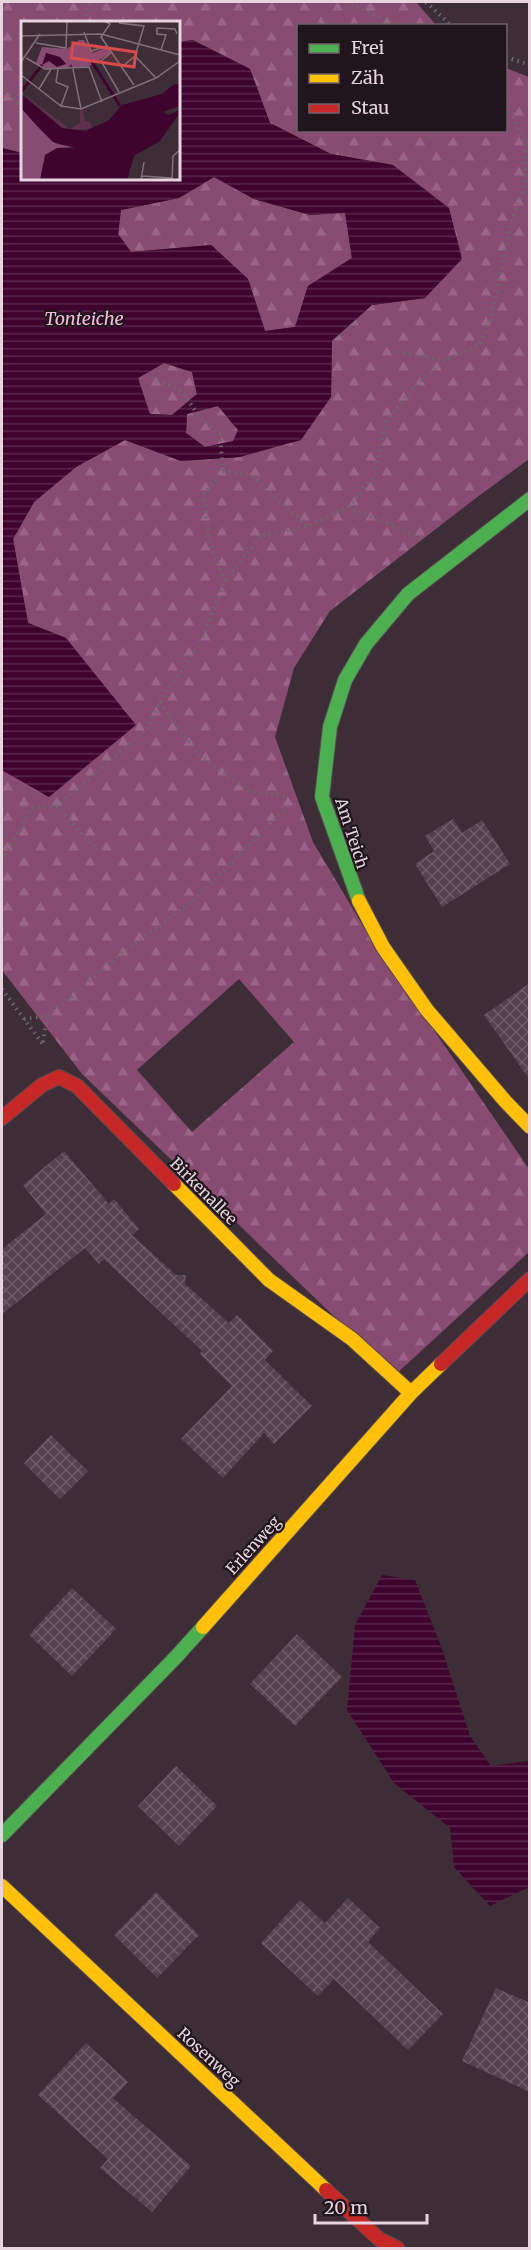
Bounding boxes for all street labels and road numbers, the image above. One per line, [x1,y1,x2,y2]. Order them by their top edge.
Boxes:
street label: Am Teich [331,794,373,871]
street label: Birkenallee [166,1153,242,1229]
street label: Erlenweg [221,1511,285,1578]
street label: Rosenweg [174,2023,245,2091]

